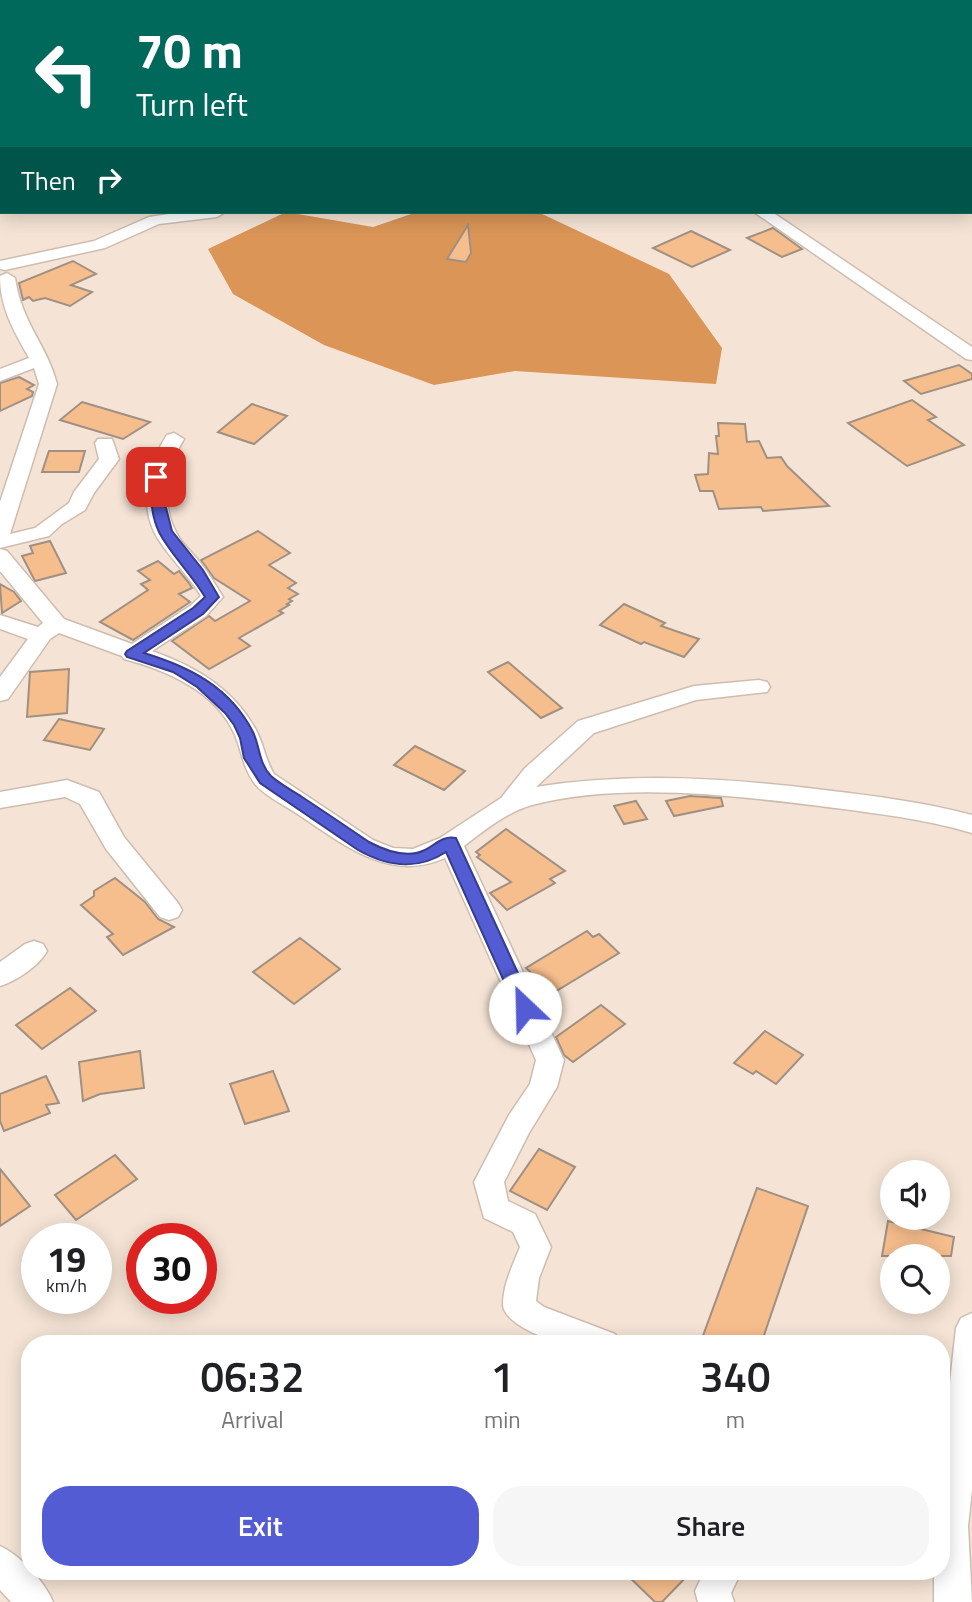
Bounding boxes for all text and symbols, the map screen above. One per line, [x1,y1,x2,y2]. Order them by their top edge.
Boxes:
text: 70 m [136,12,243,87]
icon: left [21,28,112,119]
text: Turn left [136,80,248,128]
text: Then [21,161,76,200]
icon: right [90,161,128,199]
pin [126,447,186,507]
icon: arrive [137,458,175,496]
position arrow [488,971,562,1045]
map controls [880,1160,950,1314]
button: sound [880,1160,950,1230]
speed limit sign: 30 [126,1223,217,1314]
text: 19 [47,1232,86,1286]
button: search [880,1244,950,1314]
text: km/h [46,1272,87,1299]
text: 06:32 [200,1344,305,1408]
text: 1 [491,1344,514,1408]
text: 340 [700,1344,771,1408]
text: Arrival [221,1402,284,1437]
text: min [484,1402,521,1437]
text: m [726,1402,745,1437]
button: Exit [42,1486,479,1566]
button: Share [493,1486,929,1566]

